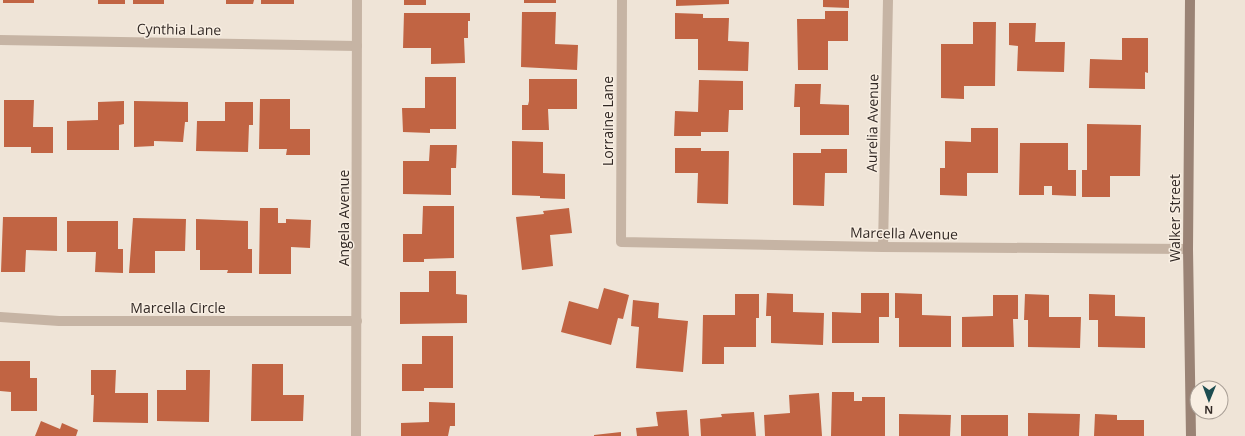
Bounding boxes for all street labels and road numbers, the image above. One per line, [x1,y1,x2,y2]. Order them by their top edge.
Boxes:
street label: Cynthia Lane [137,19,222,39]
street label: Aurelia Avenue [862,74,882,172]
street label: Lorraine Lane [598,76,617,166]
street label: Angela Avenue [334,170,353,266]
street label: Walker Street [1165,174,1184,262]
street label: Marcella Avenue [850,223,958,243]
street label: Marcella Circle [130,298,226,317]

